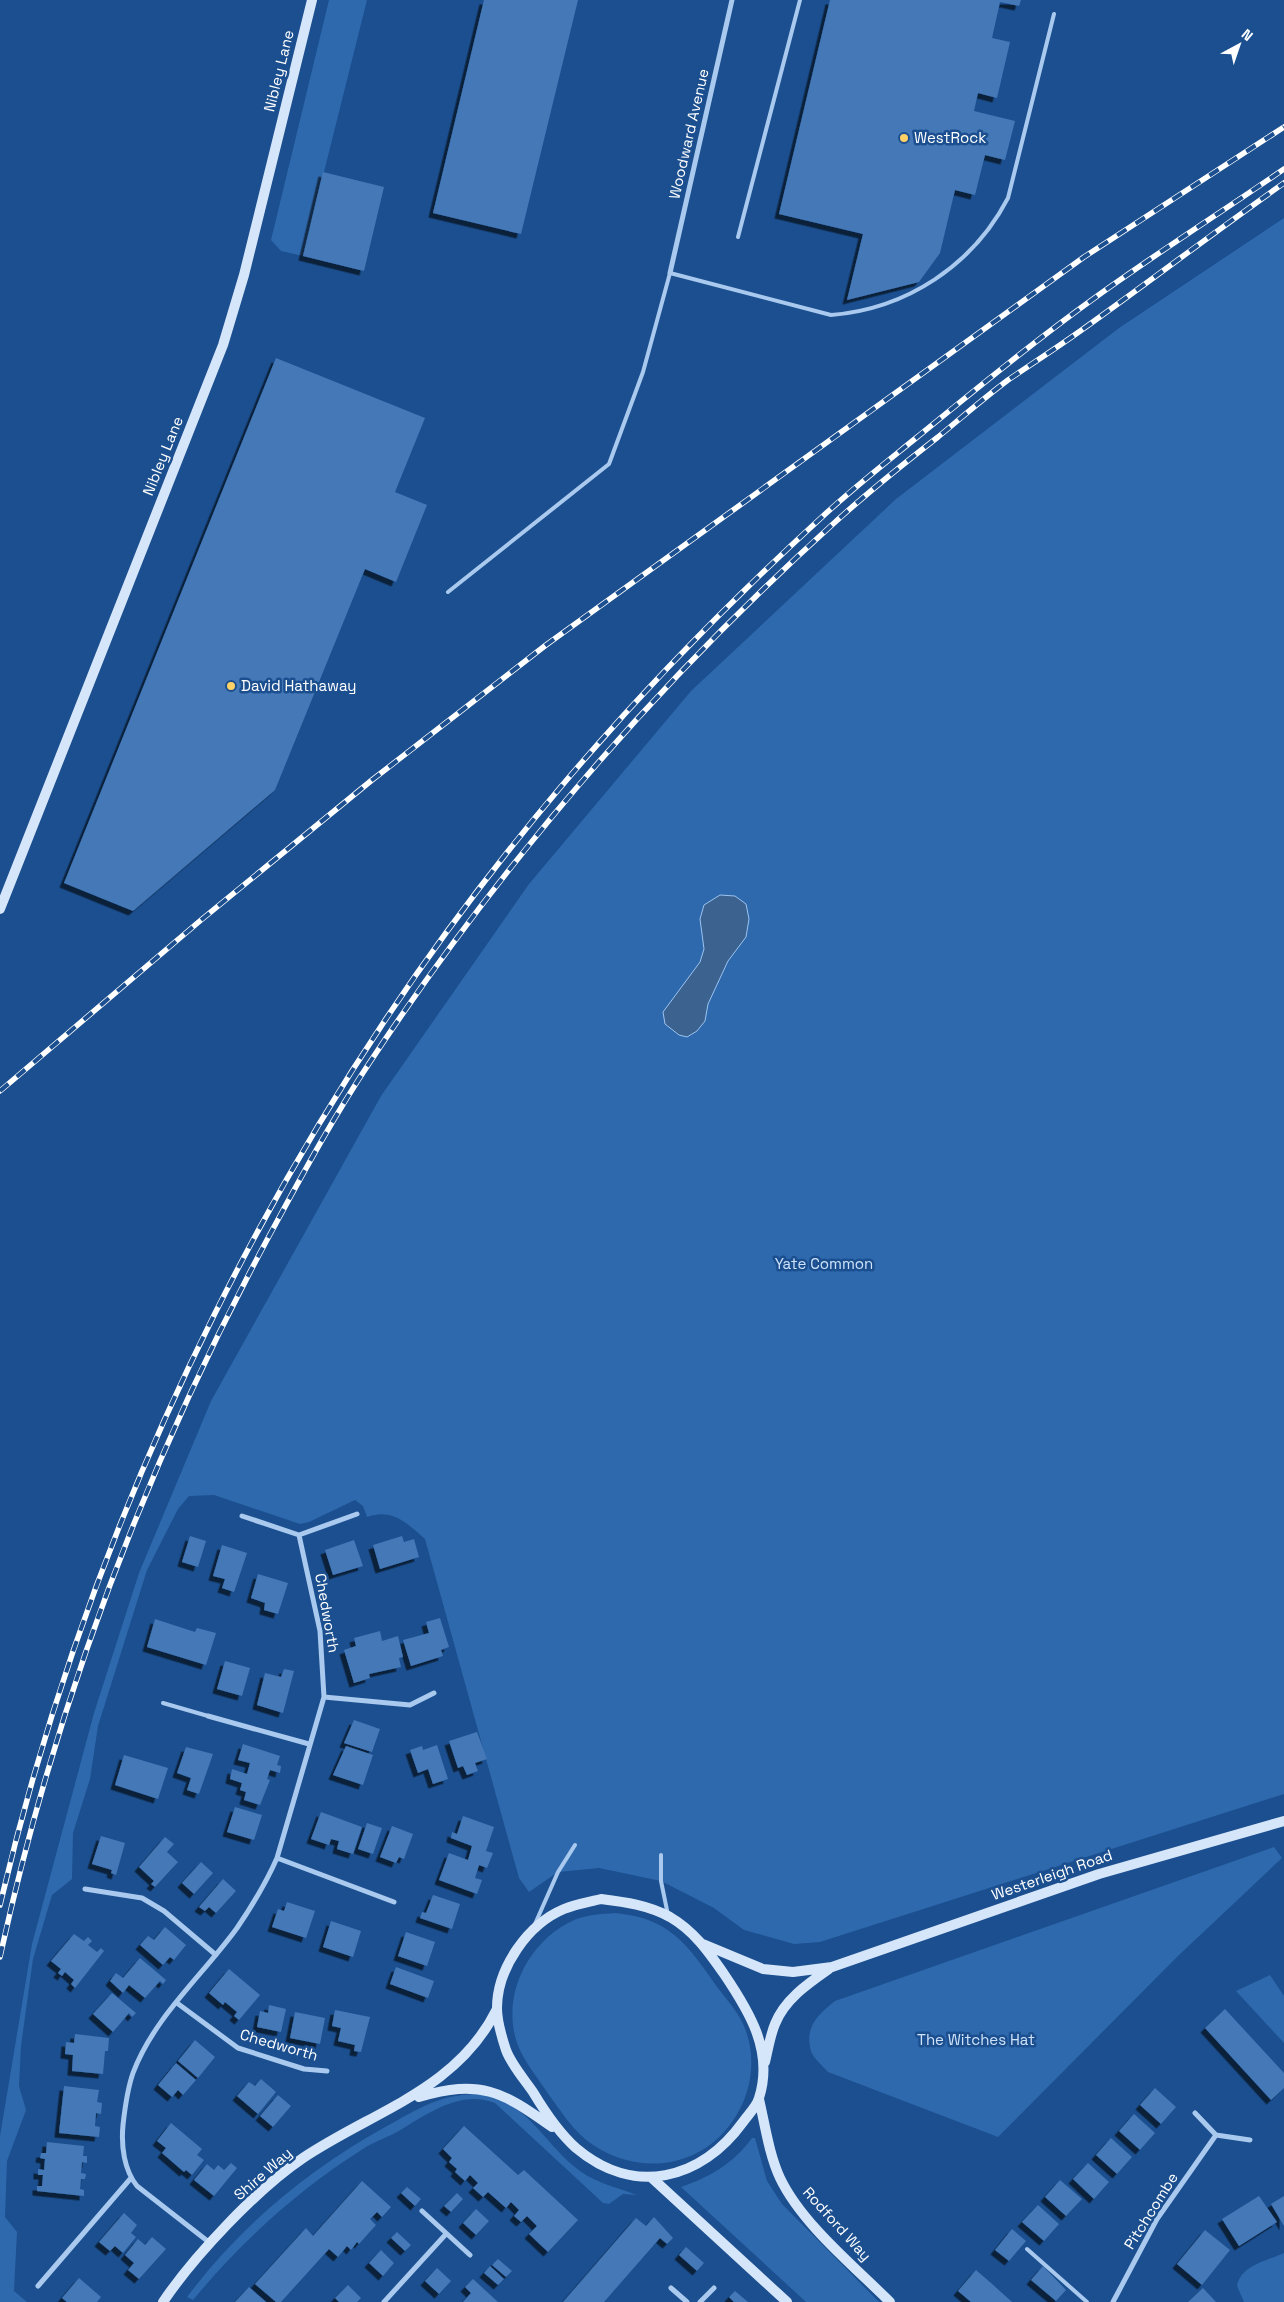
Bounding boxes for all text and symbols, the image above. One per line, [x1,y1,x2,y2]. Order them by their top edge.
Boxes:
north arrow [1214,20,1264,70]
text: N [1238,25,1257,45]
street label: Nibley Lane [259,28,298,114]
street label: Woodward Avenue [664,67,713,201]
place label: WestRock [914,128,986,147]
marker: WestRock [898,132,910,144]
street label: Nibley Lane [138,413,187,498]
place label: David Hathaway [241,676,357,695]
marker: David Hathaway [225,680,237,692]
park label: Yate Common [775,1254,873,1273]
street label: Chedworth [311,1572,344,1654]
street label: Westerleigh Road [989,1845,1115,1904]
street label: Chedworth [238,2024,320,2065]
park label: The Witches Hat [917,2030,1035,2049]
street label: Shire Way [230,2143,296,2204]
street label: Pitchcombe [1119,2169,1182,2253]
street label: Rodford Way [799,2183,876,2265]

